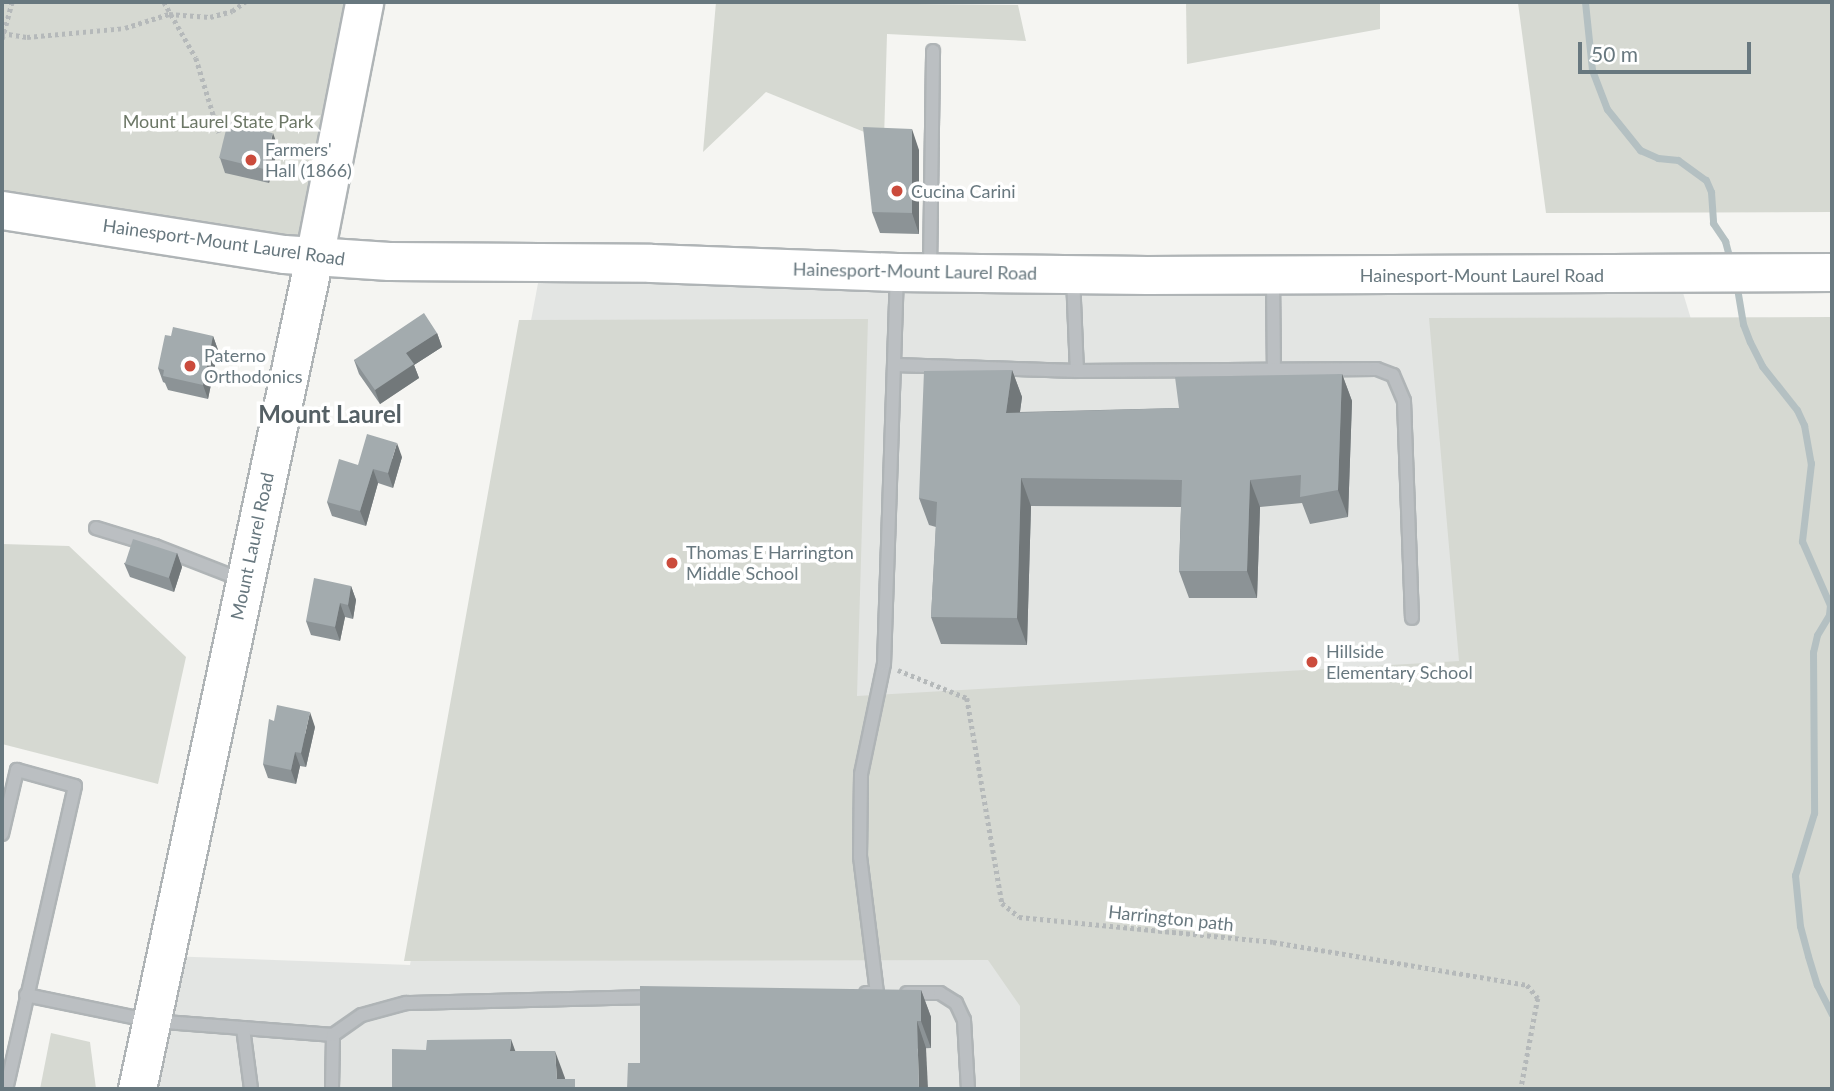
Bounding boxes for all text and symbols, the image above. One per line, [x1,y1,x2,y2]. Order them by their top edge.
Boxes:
scale bar [1582,28,1755,72]
text: 50 m [1591,41,1638,66]
park label: Mount Laurel State Park [123,110,313,132]
place label: Farmers' Hall (1866) [265,139,352,182]
marker: Farmers' Hall (1866) [243,152,259,168]
place label: Cucina Carini [911,180,1016,202]
marker: Cucina Carini [889,183,905,199]
street label: Hainesport-Mount Laurel Road [101,214,347,270]
street label: Hainesport-Mount Laurel Road [793,258,1037,284]
street label: Hainesport-Mount Laurel Road [1360,264,1604,286]
place label: Paterno Orthodonics [204,345,303,388]
marker: Paterno Orthodonics [182,358,198,374]
district label: Mount Laurel [258,400,402,428]
street label: Mount Laurel Road [226,470,278,622]
place label: Thomas E Harrington Middle School [686,542,854,584]
marker: Thomas E Harrington Middle School [664,555,680,571]
place label: Hillside Elementary School [1326,641,1473,684]
marker: Hillside Elementary School [1304,654,1320,670]
street label: Harrington path [1107,901,1235,935]

